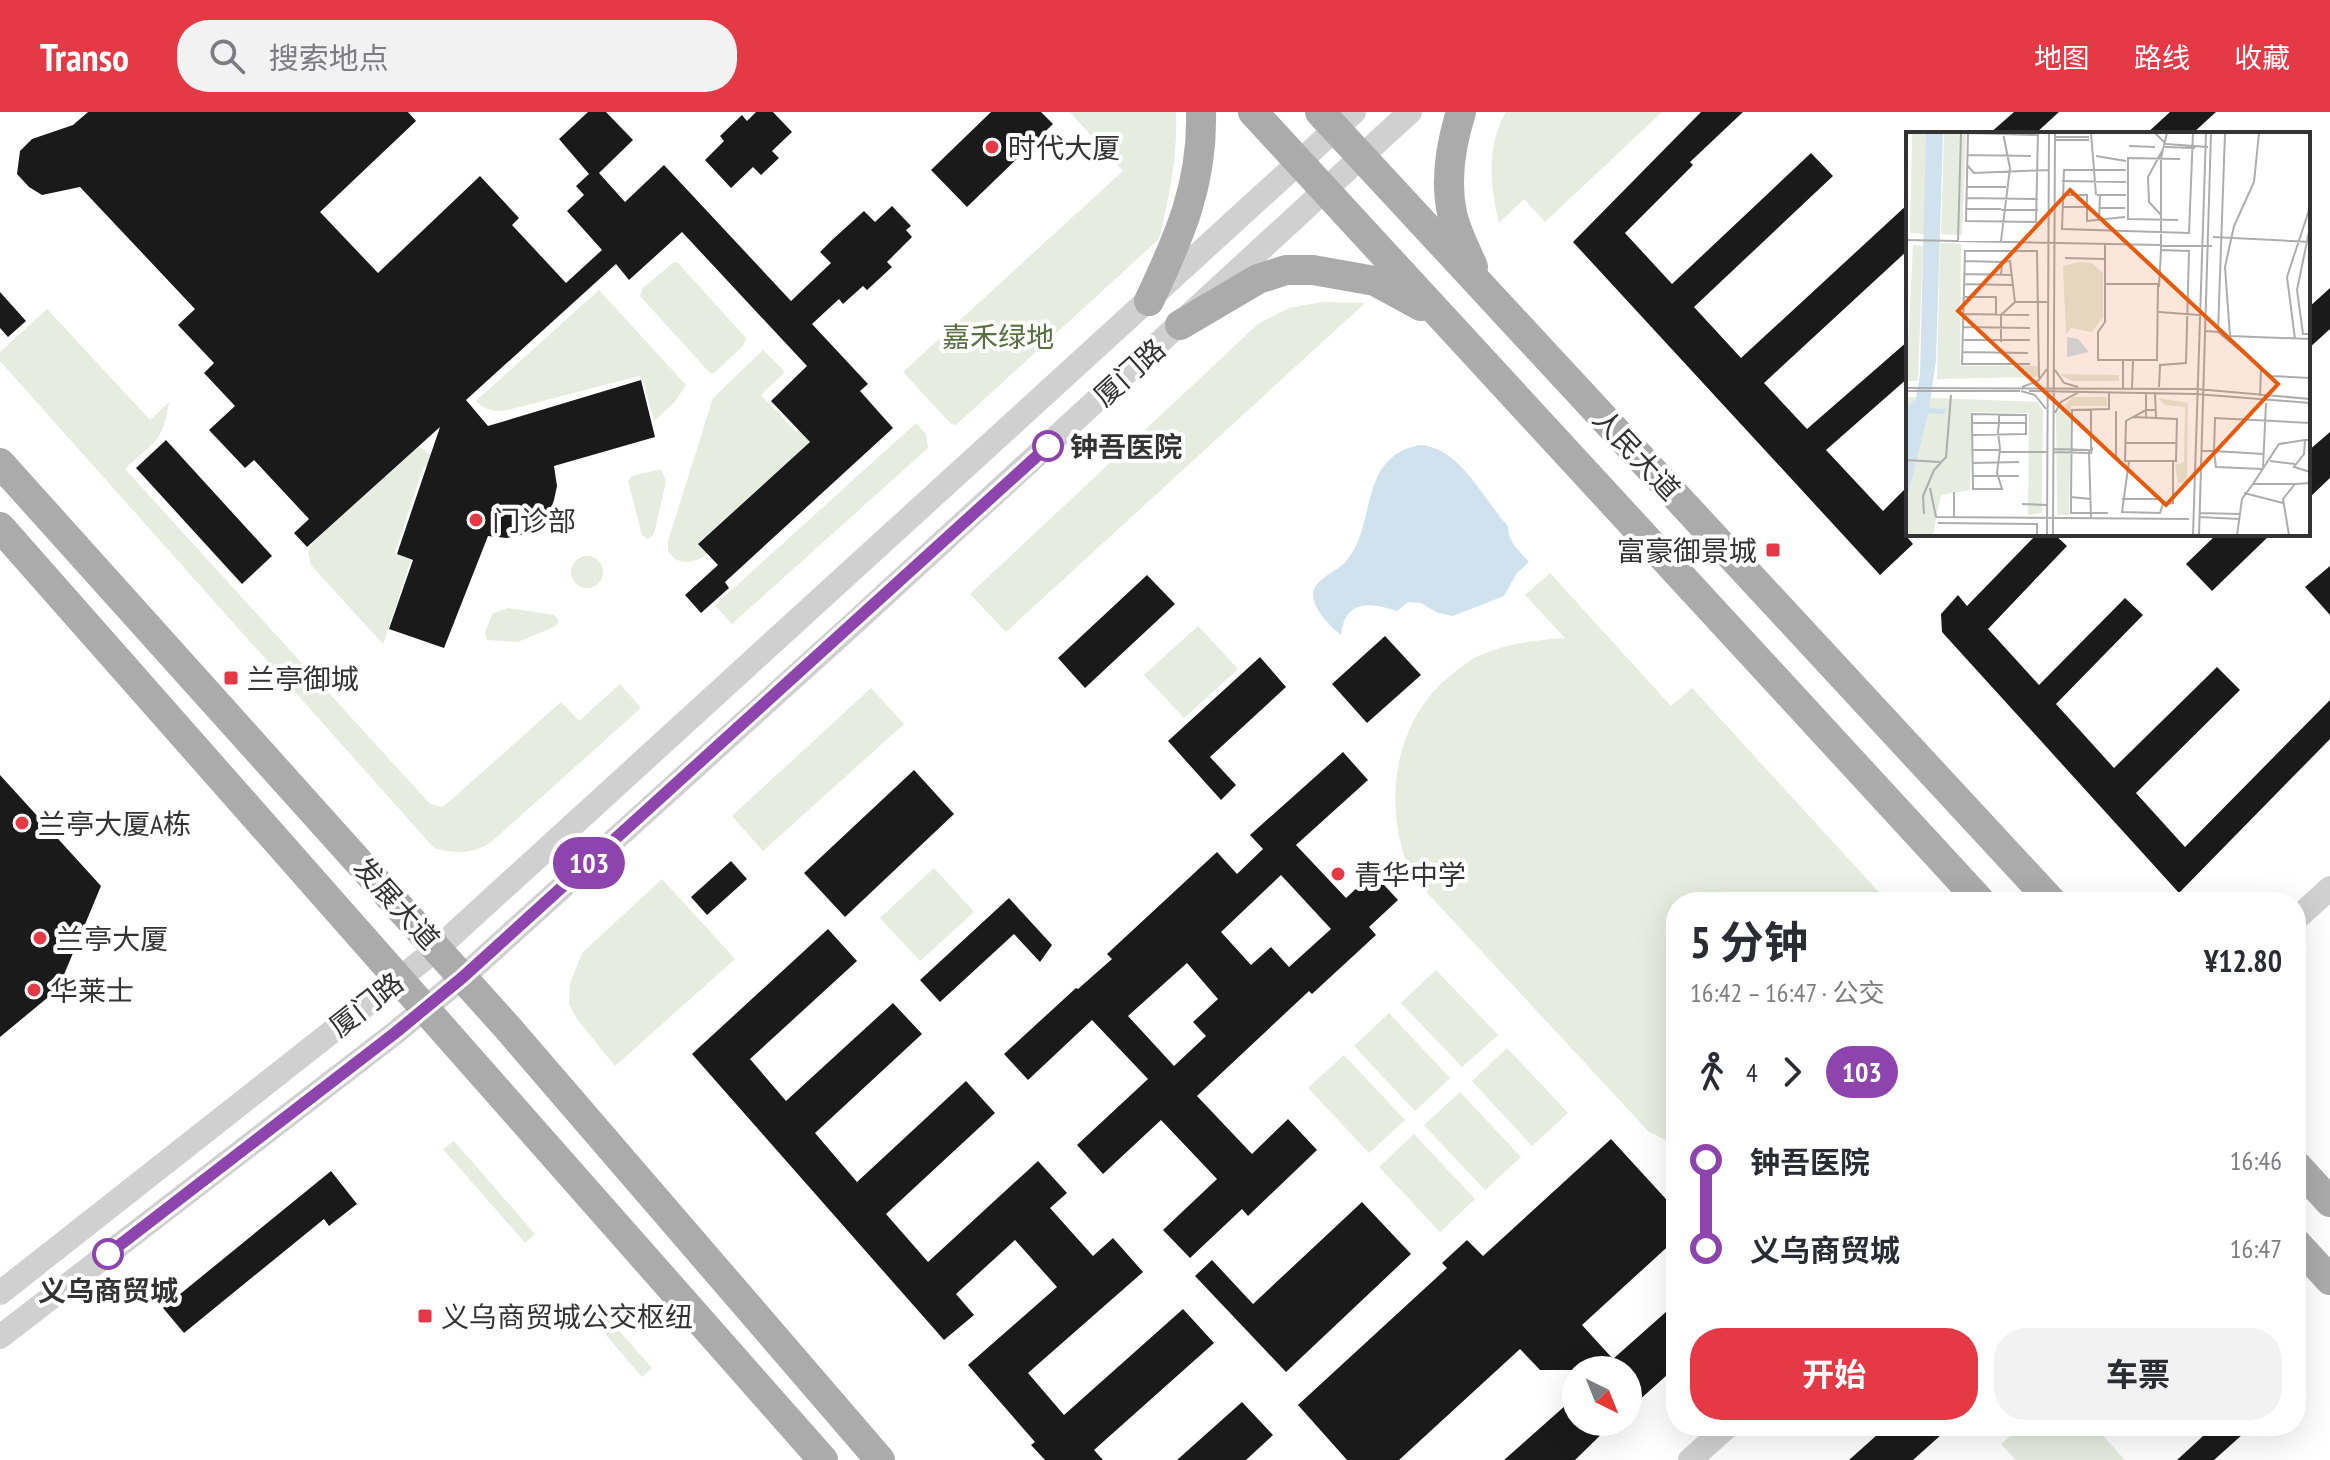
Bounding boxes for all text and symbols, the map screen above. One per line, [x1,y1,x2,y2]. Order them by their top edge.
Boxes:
search box [177,20,737,92]
text: Transo [40,32,129,81]
icon: search [205,34,249,78]
text: 搜索地点 [269,38,389,77]
text: 地图 [2034,39,2090,76]
text: 路线 [2134,39,2190,76]
text: 收藏 [2234,39,2290,76]
place label: 时代大厦 [1008,129,1120,166]
inset map [1906,132,2310,536]
marker: 时代大厦 [983,138,1001,156]
park label: 嘉禾绿地 [942,318,1054,355]
street label: 厦门路 [1085,330,1173,414]
street label: 人民大道 [1585,400,1689,508]
place label: 钟吾医院 [1070,428,1182,465]
marker: 钟吾医院 [1033,431,1063,461]
place label: 门诊部 [492,502,576,539]
marker: 门诊部 [467,511,485,529]
place label: 富豪御景城 [1617,532,1757,569]
marker: 富豪御景城 [1764,541,1782,559]
place label: 兰亭御城 [247,660,359,697]
marker: 兰亭御城 [222,669,240,687]
place label: 兰亭大厦A栋 [38,805,191,842]
marker: 兰亭大厦A栋 [13,814,31,832]
line badge: 103 [543,837,635,889]
text: 103 [569,844,609,881]
street label: 发展大道 [346,849,448,957]
place label: 青华中学 [1354,856,1466,893]
marker: 青华中学 [1329,865,1347,883]
text: 5 分钟 [1690,913,1808,970]
place label: 兰亭大厦 [56,920,168,957]
marker: 兰亭大厦 [31,929,49,947]
text: ¥12.80 [2204,941,2282,980]
street label: 厦门路 [322,964,410,1044]
place label: 华莱士 [50,972,134,1009]
text: 16:42 – 16:47 · 公交 [1690,976,1885,1009]
marker: 华莱士 [25,981,43,999]
icon: walk [1690,1050,1734,1094]
icon: forward [1770,1050,1814,1094]
text: 103 [1842,1053,1882,1090]
text: 4 [1746,1056,1758,1089]
text: 钟吾医院 [1750,1142,1870,1181]
text: 16:46 [2230,1144,2282,1177]
text: 义乌商贸城 [1750,1230,1900,1269]
text: 16:47 [2230,1232,2282,1265]
marker: 义乌商贸城 [93,1239,123,1269]
place label: 义乌商贸城 [38,1272,178,1309]
place label: 义乌商贸城公交枢纽 [441,1298,693,1335]
marker: 义乌商贸城公交枢纽 [416,1307,434,1325]
button: 开始 [1690,1328,1978,1420]
button: 车票 [1994,1328,2282,1420]
north arrow [1562,1356,1642,1436]
map controls [1562,1356,1642,1436]

